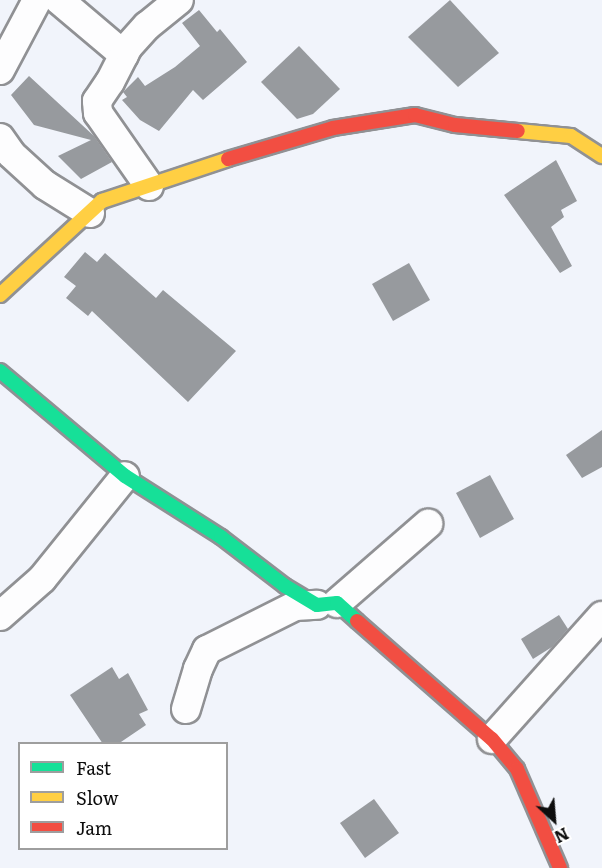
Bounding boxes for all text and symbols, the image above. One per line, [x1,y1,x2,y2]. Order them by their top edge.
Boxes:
legend [18,742,228,850]
text: Fast [76,754,111,781]
text: Slow [76,784,118,811]
north arrow [524,790,584,850]
text: Jam [76,814,112,841]
text: N [551,822,573,850]

